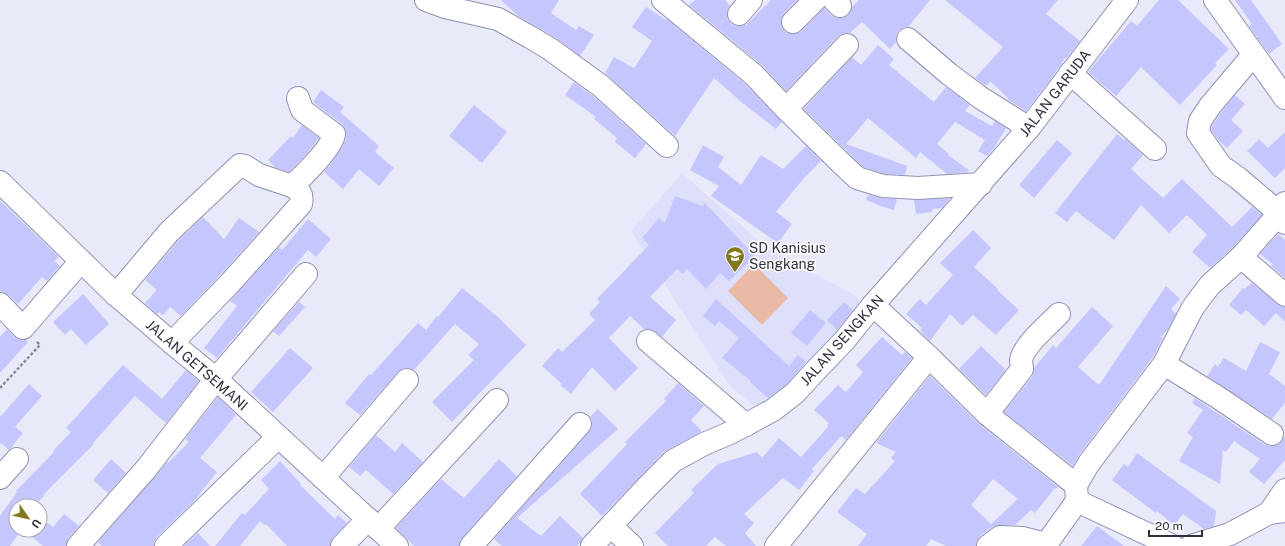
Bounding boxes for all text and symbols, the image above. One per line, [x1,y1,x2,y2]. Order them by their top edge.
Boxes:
street label: JALAN GARUDA [1016,46,1094,140]
place label: SD Kanisius Sengkang [749,240,826,272]
school or university icon: SD Kanisius Sengkang [724,245,746,273]
street label: JALAN SENGKAN [797,291,887,389]
street label: JALAN GETSEMANI [143,316,251,414]
north arrow [8,498,48,538]
scale bar [1149,512,1202,538]
text: U [29,517,43,530]
text: 20 m [1155,519,1183,533]

